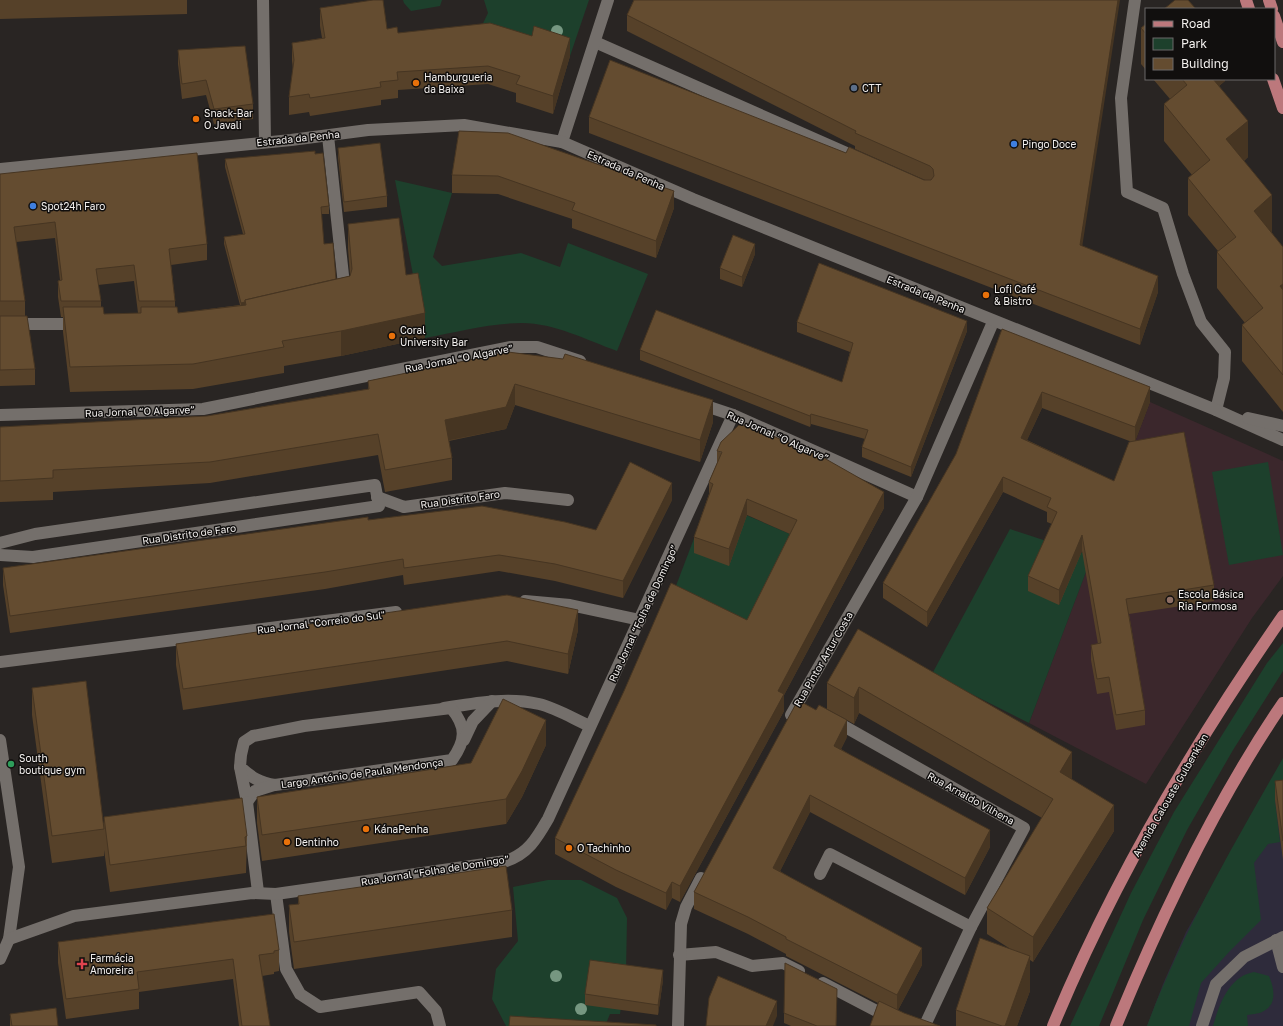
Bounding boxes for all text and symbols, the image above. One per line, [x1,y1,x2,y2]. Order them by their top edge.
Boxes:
legend [1145,8,1275,80]
text: Road [1181,16,1210,31]
text: Park [1181,36,1207,51]
text: Building [1181,56,1229,71]
place label: Hamburgueria da Baixa [424,71,492,95]
marker: Hamburgueria da Baixa [411,78,421,88]
place label: CTT [862,82,881,94]
marker: CTT [849,83,859,93]
place label: Snack-Bar O Javali [204,107,253,131]
marker: Snack-Bar O Javali [191,114,201,124]
street label: Estrada da Penha [256,128,340,148]
place label: Pingo Doce [1022,138,1076,150]
marker: Pingo Doce [1009,139,1019,149]
street label: Estrada da Penha [585,148,667,192]
place label: Spot24h Faro [41,200,105,212]
marker: Spot24h Faro [28,201,38,211]
street label: Estrada da Penha [885,273,967,315]
place label: Lofi Café & Bistro [994,283,1036,307]
marker: Lofi Café & Bistro [981,290,991,300]
place label: Coral University Bar [400,324,468,348]
marker: Coral University Bar [387,331,397,341]
street label: Rua Jornal “O Algarve” [404,342,514,374]
street label: Rua Jornal “O Algarve” [85,403,195,419]
street label: Rua Jornal “O Algarve” [725,408,831,464]
street label: Rua Distrito Faro [420,487,500,511]
street label: Rua Distrito de Faro [141,521,237,547]
street label: Rua Jornal “Folha de Domingo” [606,542,680,684]
place label: Escola Básica Ria Formosa [1178,588,1244,612]
marker: Escola Básica Ria Formosa [1165,595,1175,605]
street label: Rua Jornal "Correio do Sul" [256,608,386,636]
street label: Rua Pintor Artur Costa [791,609,855,709]
street label: Avenida Calouste Gulbenkian [1130,731,1210,859]
place label: South boutique gym [19,752,85,776]
street label: Largo António de Paula Mendonça [280,756,444,790]
marker: South boutique gym [6,759,16,769]
street label: Rua Arnaldo Vilhena [926,769,1016,827]
place label: KánaPenha [374,823,428,835]
marker: KánaPenha [361,824,371,834]
place label: Dentinho [295,836,339,848]
marker: Dentinho [282,837,292,847]
place label: O Tachinho [577,842,630,854]
marker: O Tachinho [564,843,574,853]
street label: Rua Jornal “Folha de Domingo” [360,852,510,888]
place label: Farmácia Amoreira [90,952,134,976]
marker: Farmácia Amoreira [77,959,87,969]

